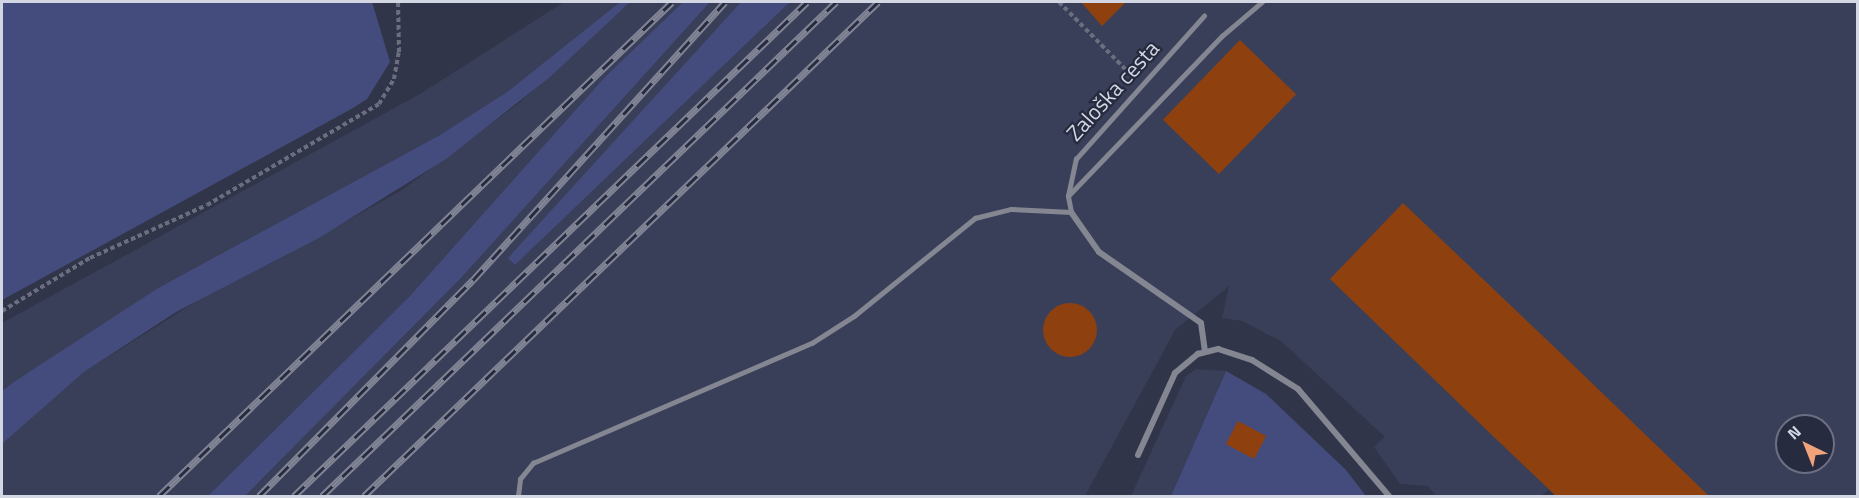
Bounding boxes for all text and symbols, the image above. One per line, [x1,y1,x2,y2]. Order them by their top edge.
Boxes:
street label: Zaloška cesta [1061,35,1165,147]
north arrow [1775,414,1835,474]
text: N [1782,420,1806,445]

